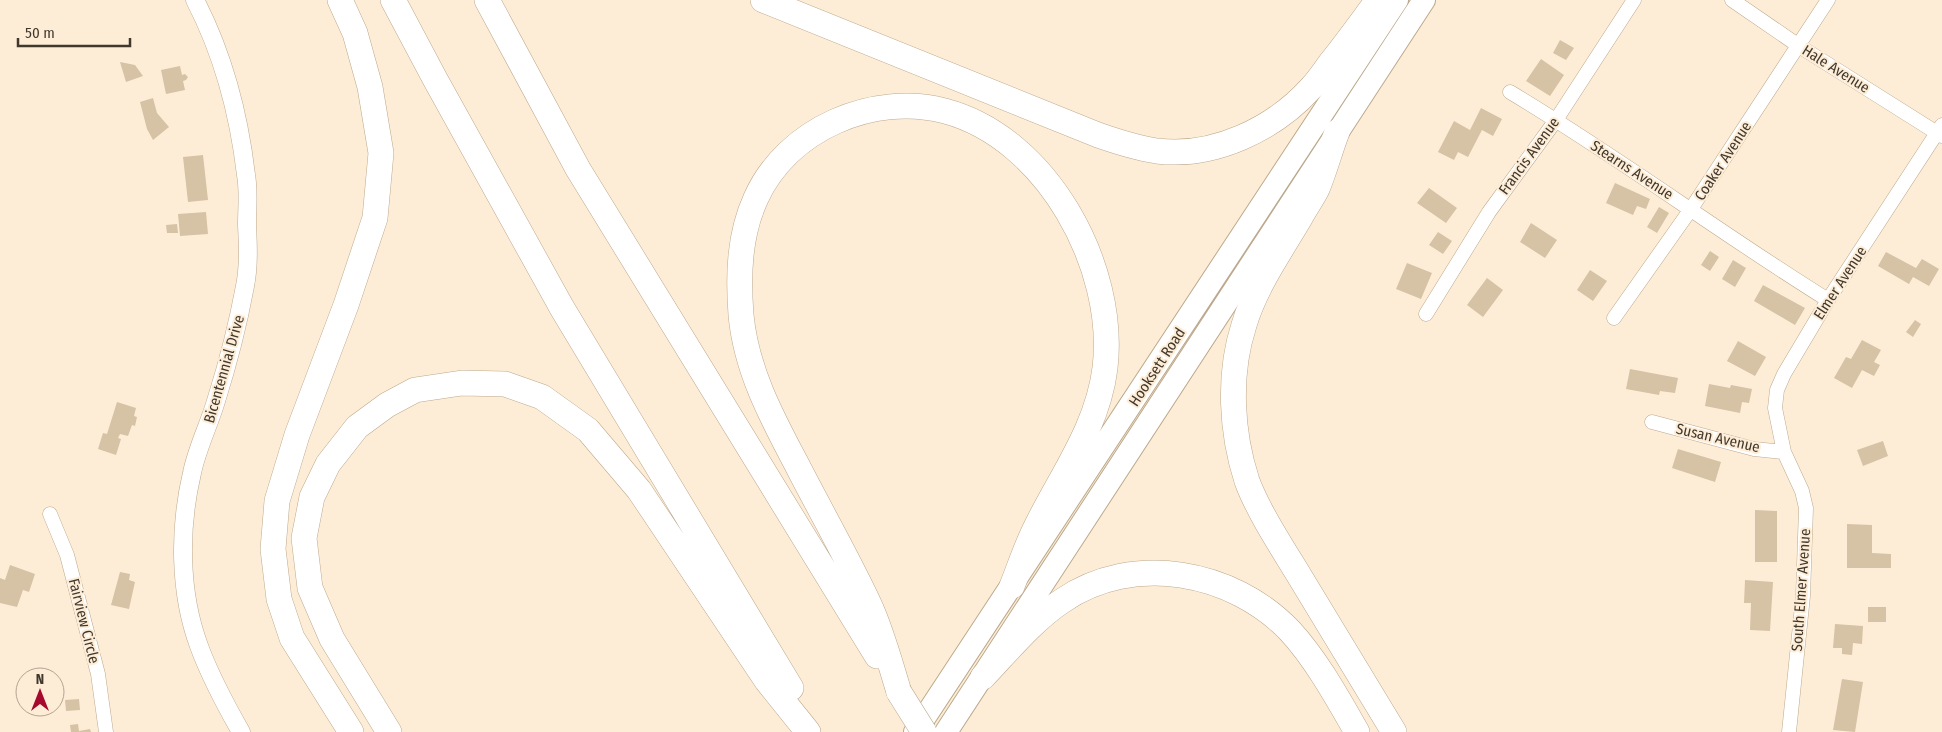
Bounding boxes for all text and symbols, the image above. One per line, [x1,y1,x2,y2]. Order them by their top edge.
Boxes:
scale bar [18,15,130,47]
text: 50 m [25,24,55,42]
street label: Hale Avenue [1799,41,1873,97]
street label: Francis Avenue [1495,114,1563,198]
street label: Coaker Avenue [1691,118,1755,204]
street label: Stearns Avenue [1587,137,1677,203]
street label: Elmer Avenue [1810,243,1870,323]
street label: Bicentennial Drive [200,313,248,425]
street label: Hooksett Road [1125,324,1189,410]
street label: Susan Avenue [1674,420,1762,456]
street label: South Elmer Avenue [1788,528,1814,652]
street label: Fairview Circle [65,577,103,665]
north arrow [15,667,65,717]
text: N [36,671,44,688]

